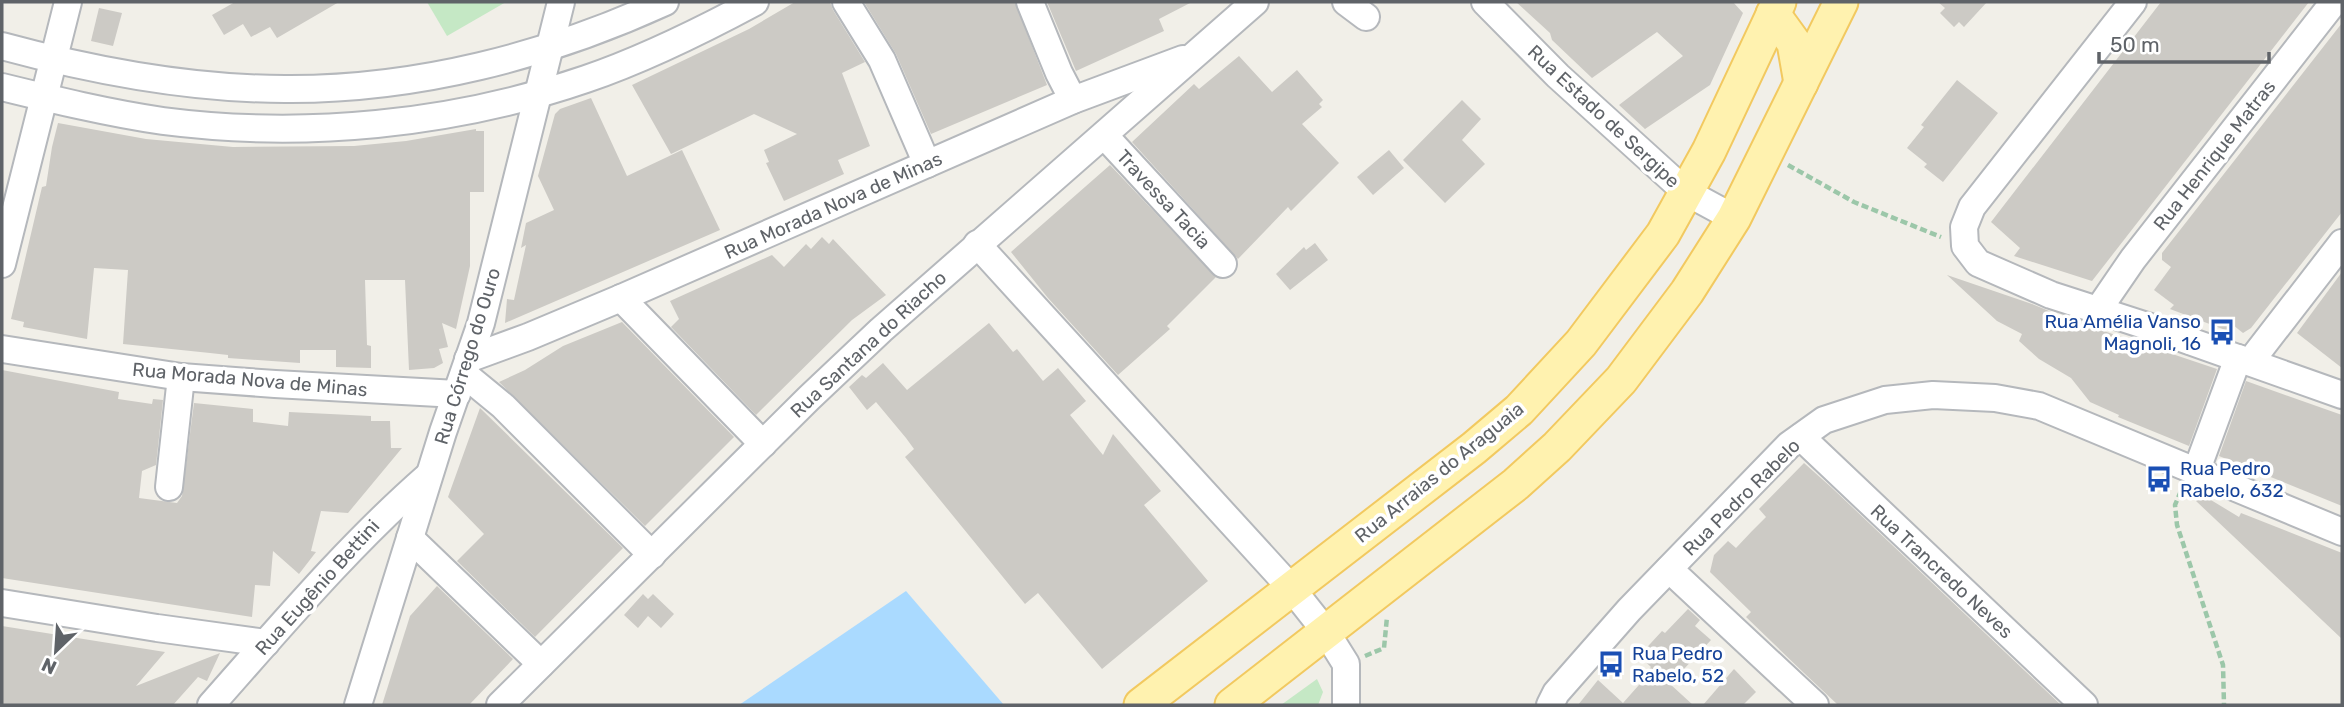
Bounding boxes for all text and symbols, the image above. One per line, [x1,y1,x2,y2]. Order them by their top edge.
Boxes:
scale bar [2099,21,2269,65]
text: 50 m [2110,32,2160,57]
street label: Rua Estado de Sergipe [1523,40,1684,193]
street label: Rua Henrique Matras [2148,75,2280,235]
street label: Travessa Tacia [1112,145,1215,254]
street label: Rua Morada Nova de Minas [721,147,946,264]
street label: Rua Córrego do Ouro [430,265,505,447]
street label: Rua Santana do Riacho [786,266,951,423]
place label: Rua Amélia Vanso Magnoli, 16 [2044,310,2201,355]
bus stop icon: Rua Amélia Vanso Magnoli, 16 [2207,317,2237,347]
street label: Rua Morada Nova de Minas [131,358,369,401]
street label: Rua Arraias do Araguaia [1350,397,1528,548]
street label: Rua Pedro Rabelo [1678,434,1805,561]
place label: Rua Pedro Rabelo, 632 [2180,457,2284,502]
bus stop icon: Rua Pedro Rabelo, 632 [2144,464,2174,494]
street label: Rua Trancredo Neves [1866,499,2018,643]
street label: Rua Eugênio Bettini [250,515,384,660]
north arrow [21,616,91,686]
place label: Rua Pedro Rabelo, 52 [1632,642,1724,687]
bus stop icon: Rua Pedro Rabelo, 52 [1596,649,1626,679]
text: N [38,653,60,679]

